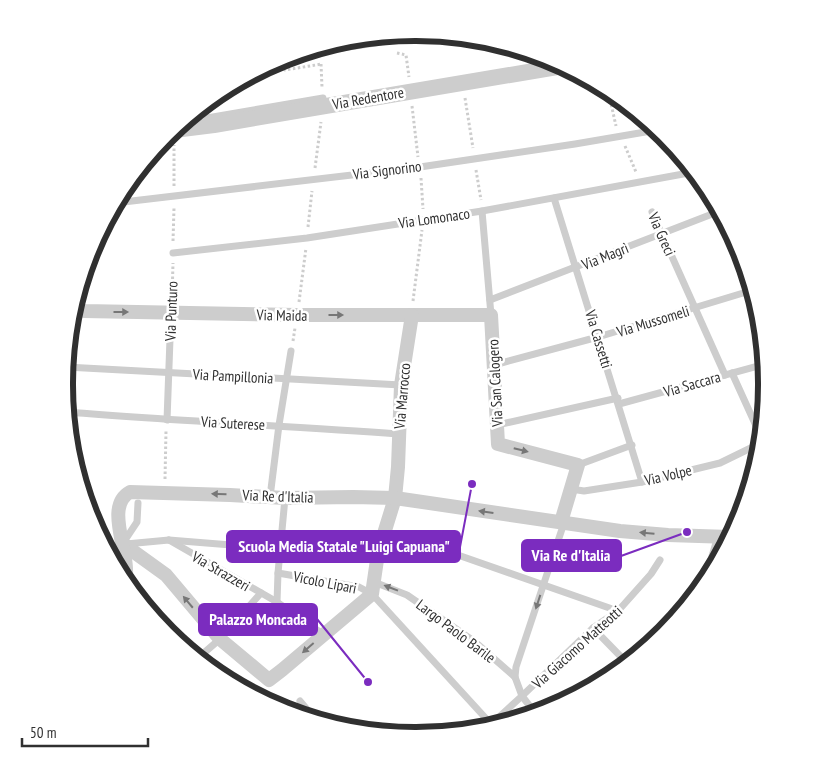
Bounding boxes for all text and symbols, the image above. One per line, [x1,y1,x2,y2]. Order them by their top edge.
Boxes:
street label: Via Redentore [330,82,405,114]
street label: Via Signorino [351,156,422,184]
street label: Via Lomonaco [396,204,471,233]
street label: Via Greci [644,208,680,259]
street label: Via Magrì [578,238,631,274]
street label: Via Punturo [160,281,182,342]
street label: Via Mussomeli [614,301,692,341]
street label: Via Maida [255,305,308,325]
street label: Via Cassetti [581,307,617,370]
one-way arrow [113,308,129,316]
one-way arrow [328,311,344,319]
street label: Via San Calogero [483,339,507,428]
street label: Via Marrocco [390,362,414,431]
street label: Via Pampillonia [191,364,274,388]
street label: Via Saccara [660,367,723,401]
street label: Via Suterese [200,412,266,434]
one-way arrow [514,446,529,454]
street label: Via Volpe [642,460,693,490]
street label: Via Re d'Italia [241,485,314,507]
one-way arrow [211,490,227,498]
one-way arrow [477,508,493,516]
one-way arrow [638,529,654,537]
callout: Scuola Media Statale "Luigi Capuana" [227,531,460,562]
text: Scuola Media Statale "Luigi Capuana" [238,536,450,556]
callout: Via Re d'Italia [522,540,621,571]
text: Via Re d'Italia [531,545,611,565]
street label: Via Strazzeri [188,546,254,595]
street label: Vicolo Lipari [291,566,358,597]
one-way arrow [383,584,398,592]
one-way arrow [534,594,541,609]
street label: Largo Paolo Barile [413,595,499,667]
one-way arrow [182,596,194,608]
street label: Via Giacomo Matteotti [527,602,626,693]
callout: Palazzo Moncada [199,604,317,635]
text: Palazzo Moncada [209,609,307,629]
one-way arrow [302,642,314,654]
scale bar [22,716,149,748]
text: 50 m [30,723,56,742]

